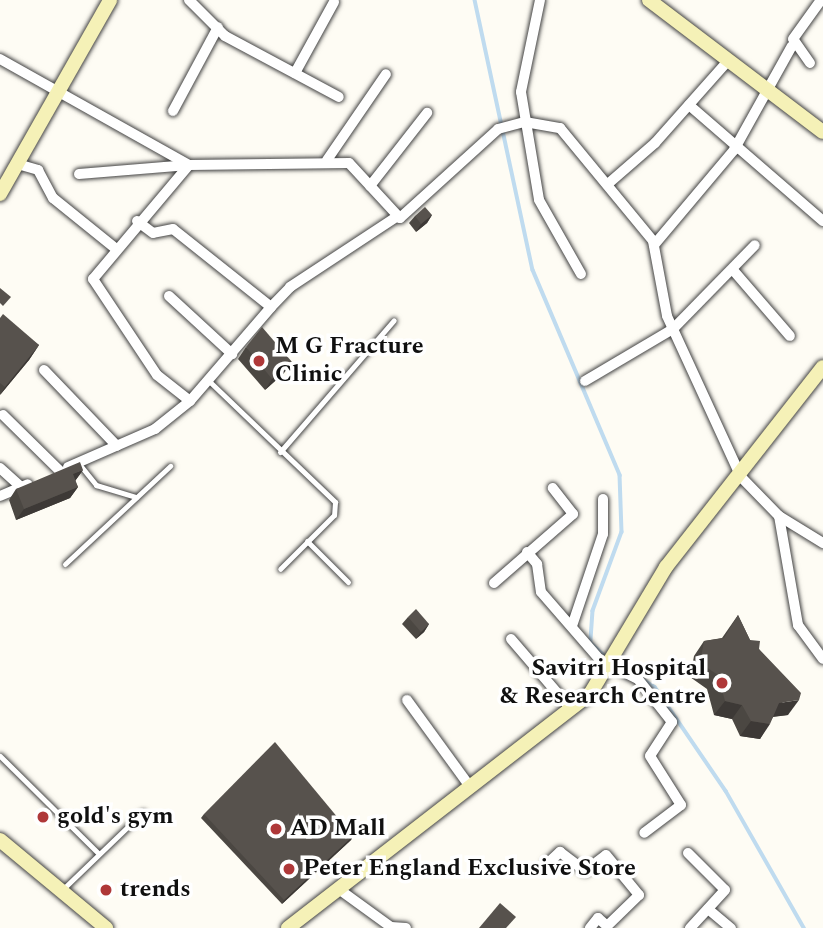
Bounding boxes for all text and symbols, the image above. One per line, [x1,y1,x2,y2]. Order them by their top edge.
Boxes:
place label: M G Fracture Clinic [275,333,424,389]
marker: M G Fracture Clinic [249,351,269,371]
place label: Savitri Hospital & Research Centre [500,655,706,711]
marker: Savitri Hospital & Research Centre [712,673,732,693]
place label: gold's gym [57,803,174,831]
marker: gold's gym [35,809,51,825]
place label: AD Mall [290,815,386,843]
marker: AD Mall [268,821,284,837]
place label: Peter England Exclusive Store [303,855,636,883]
marker: Peter England Exclusive Store [281,861,297,877]
place label: trends [120,876,191,904]
marker: trends [98,882,114,898]

